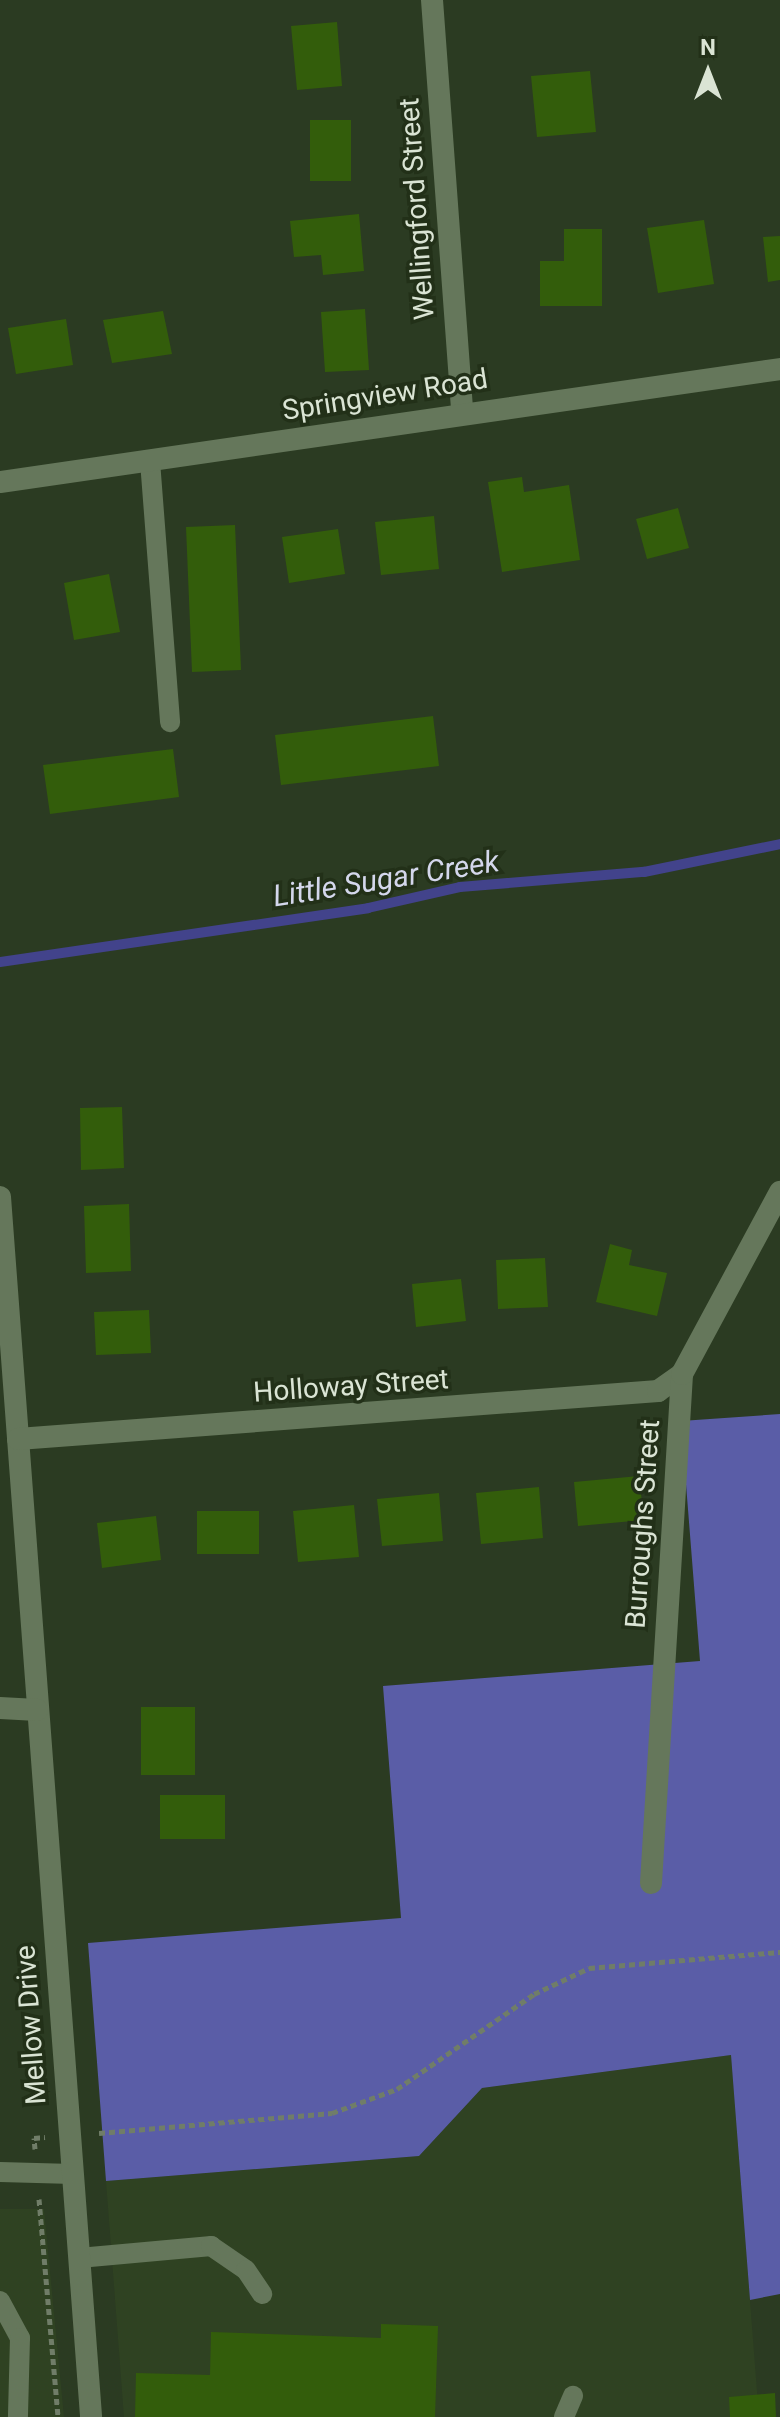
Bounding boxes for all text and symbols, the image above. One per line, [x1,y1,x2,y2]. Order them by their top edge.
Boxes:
north arrow [668,32,748,112]
text: N [700,35,716,60]
street label: Wellingford Street [392,97,442,321]
street label: Springview Road [280,362,490,428]
water label: Little Sugar Creek [270,843,502,915]
street label: Holloway Street [252,1362,450,1410]
street label: Burroughs Street [619,1418,667,1630]
street label: Mellow Drive [9,1944,53,2106]

